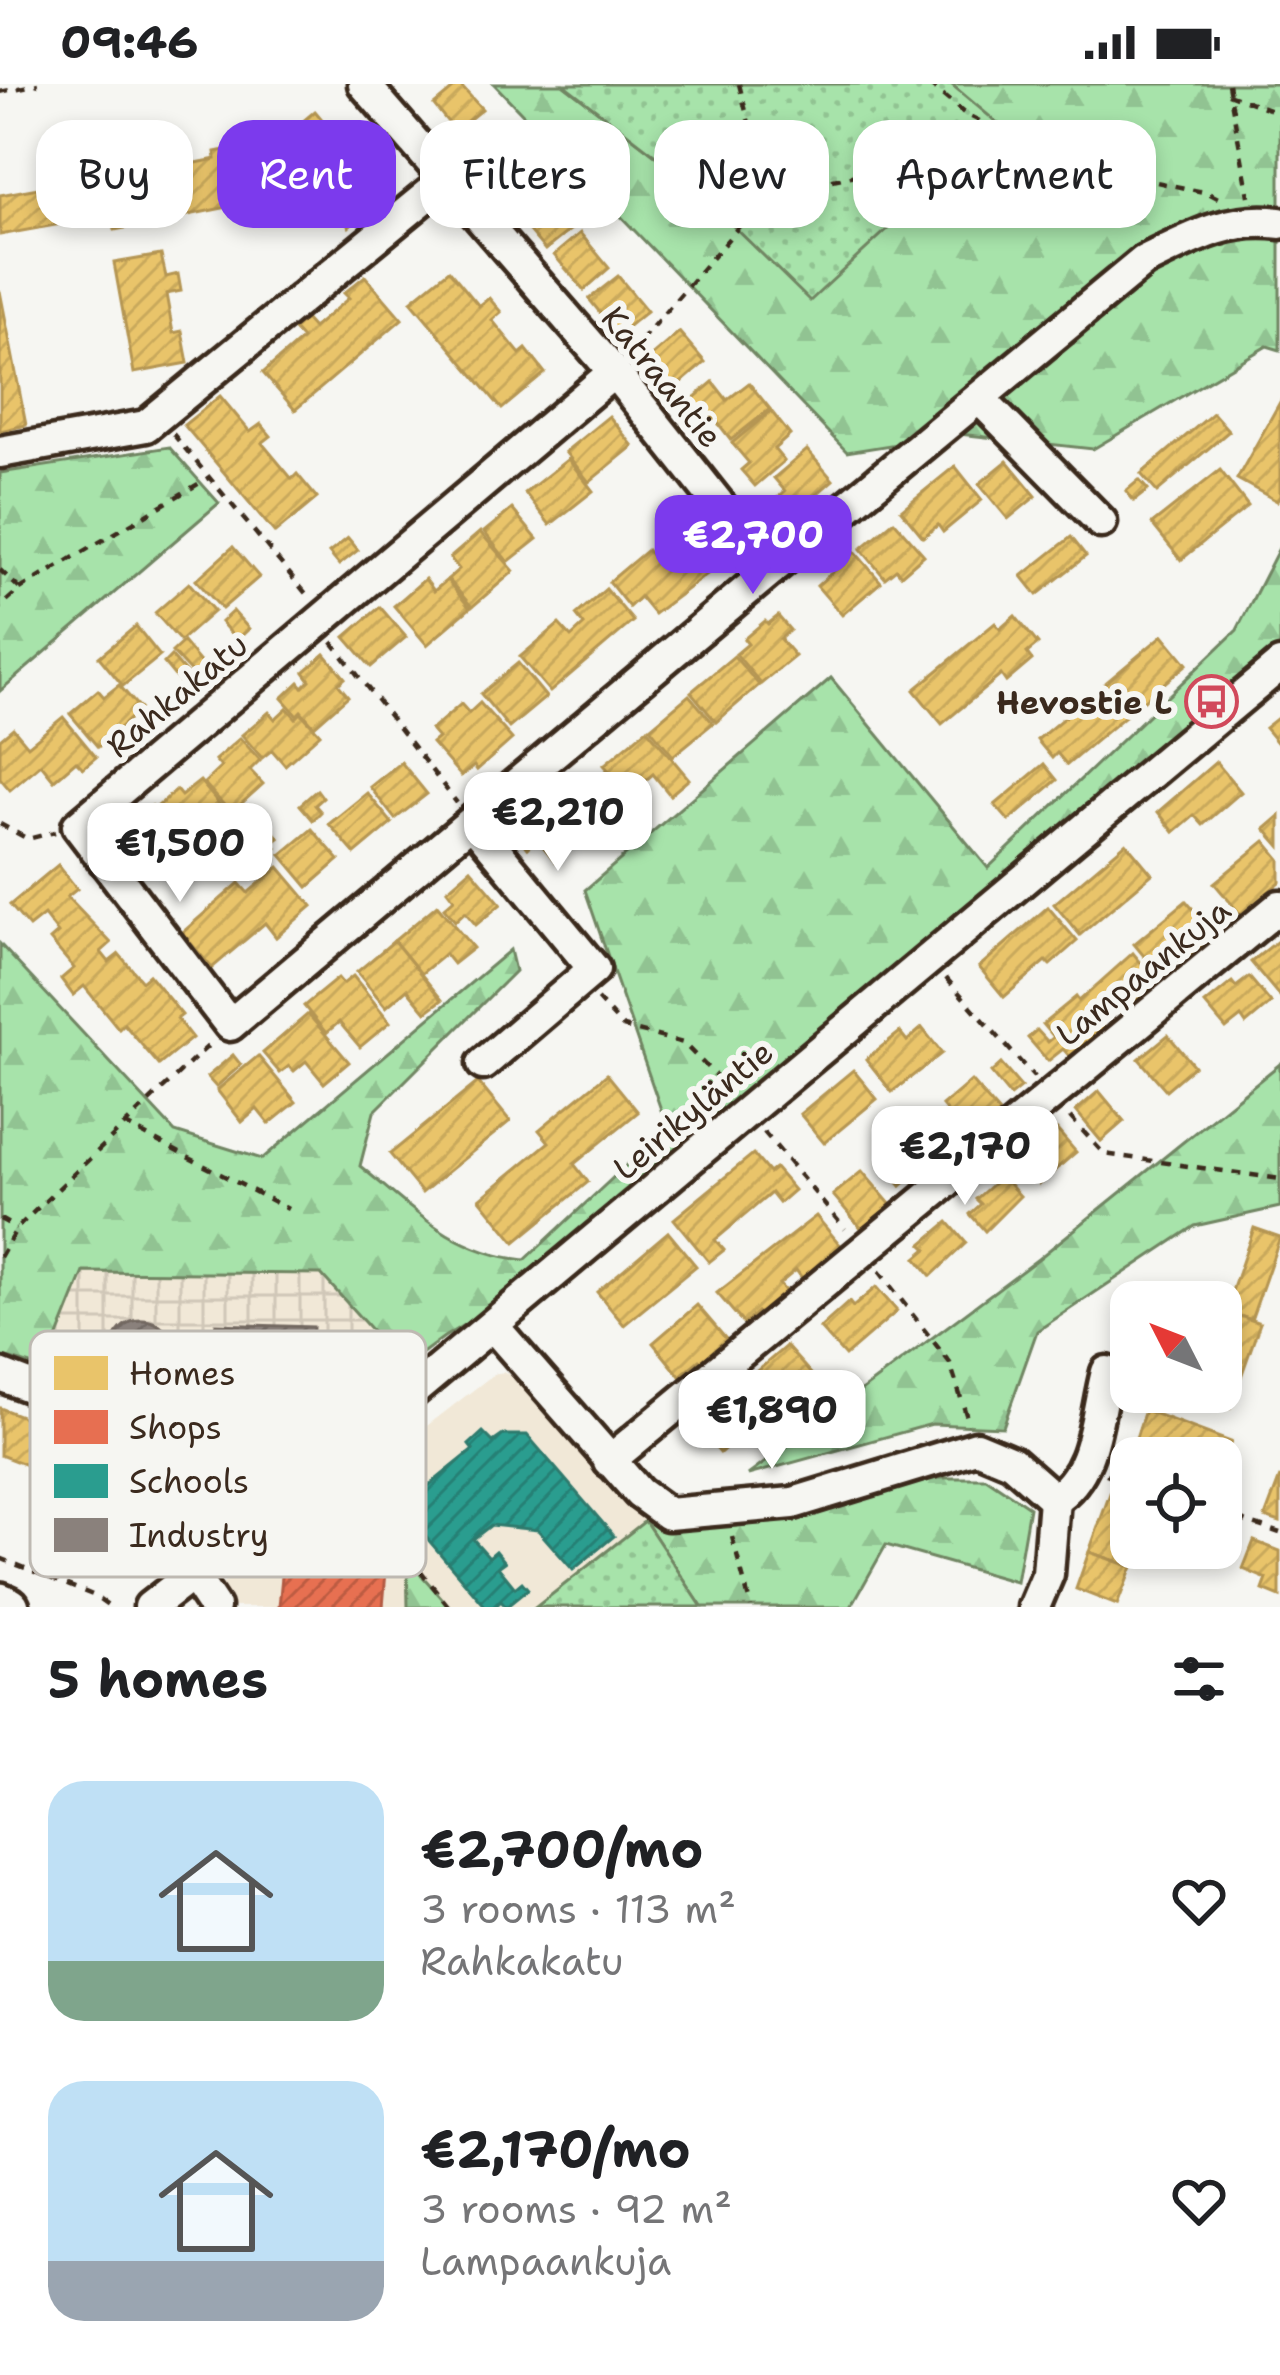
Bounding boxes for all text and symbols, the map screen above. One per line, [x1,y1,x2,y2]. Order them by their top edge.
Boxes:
text: 09:46 [60,12,198,72]
chip: Buy [36,120,193,228]
chip: Rent [217,120,396,228]
chip: Filters [420,120,630,228]
chip: New [654,120,829,228]
chip: Apartment [853,120,1156,228]
street label: Katraantie [591,297,733,457]
pin: €2,700 [655,495,851,597]
text: €2,700 [682,508,824,560]
street label: Rahkakatu [97,622,257,768]
bus stop icon: Hevostie L [1183,674,1239,730]
place label: Hevostie L [996,680,1172,725]
pin: €2,210 [460,772,656,874]
text: €2,210 [491,785,625,837]
pin: €1,500 [82,803,278,905]
text: €1,500 [114,816,246,868]
street label: Lampaankuja [1046,888,1240,1056]
street label: Leirikyläntie [603,1030,783,1190]
pin: €2,170 [867,1106,1063,1208]
text: €2,170 [899,1119,1031,1171]
north arrow [1110,1281,1242,1413]
map controls [1110,1281,1242,1569]
legend [30,1331,426,1577]
text: Homes [129,1351,236,1396]
pin: €1,890 [674,1370,870,1472]
text: €1,890 [706,1383,838,1435]
text: Shops [129,1405,222,1450]
button: locate [1110,1437,1242,1569]
text: Schools [129,1459,249,1504]
text: Industry [129,1513,269,1558]
text: 5 homes [48,1645,268,1713]
icon: filters [1166,1646,1232,1712]
text: €2,700/mo [420,1815,703,1883]
icon: home [144,1829,288,1973]
icon: heart [1166,1868,1232,1934]
text: 3 rooms · 113 m² [420,1883,736,1935]
text: Rahkakatu [420,1935,623,1987]
text: €2,170/mo [420,2115,691,2183]
icon: home [144,2129,288,2273]
icon: heart [1166,2168,1232,2234]
text: 3 rooms · 92 m² [420,2183,732,2235]
text: Lampaankuja [420,2235,671,2287]

